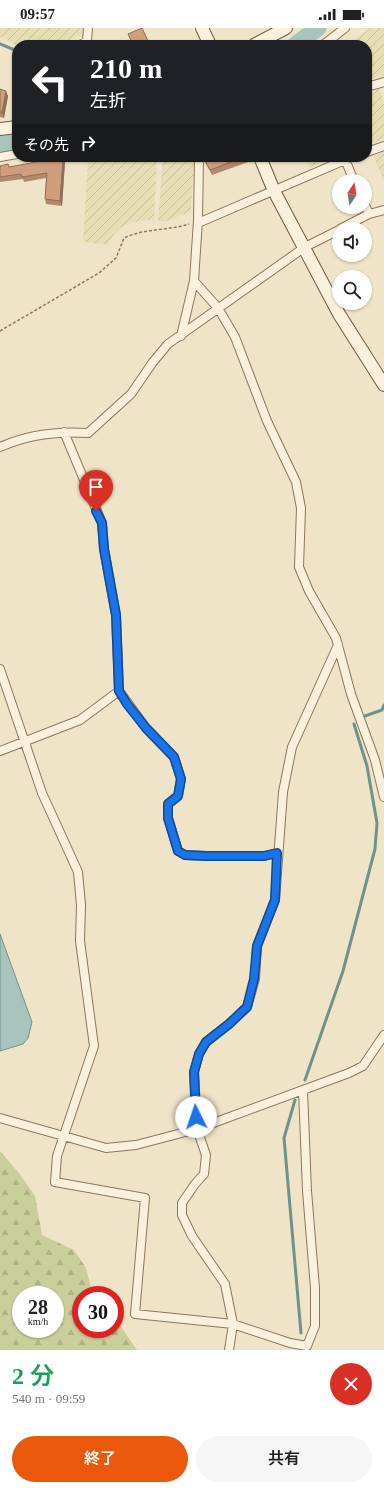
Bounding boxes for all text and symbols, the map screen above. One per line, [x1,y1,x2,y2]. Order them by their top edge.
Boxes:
text: 09:57 [20,6,55,22]
text: 210 m [90,53,162,84]
icon: left [24,56,76,108]
text: 左折 [90,91,126,111]
icon: right [77,132,99,154]
text: その先 [24,137,69,153]
north arrow [332,174,372,214]
map controls [332,174,372,310]
button: sound [332,222,372,262]
button: search [332,270,372,310]
pin [79,470,113,511]
icon: arrive [85,476,107,498]
position arrow [175,1096,217,1138]
speed limit sign: 30 [72,1286,124,1338]
text: 28 [28,1296,48,1318]
text: km/h [28,1316,48,1327]
text: 2 分 [12,1363,54,1389]
button: close [330,1363,372,1405]
text: 540 m · 09:59 [12,1391,85,1406]
button: 終了 [12,1436,188,1482]
button: 共有 [196,1436,372,1482]

